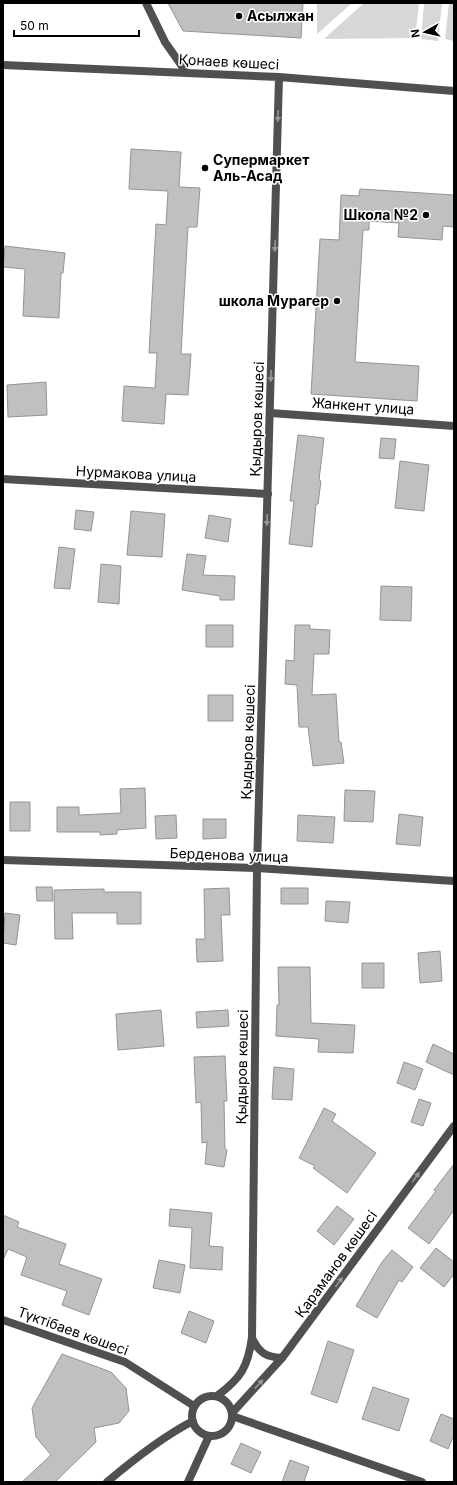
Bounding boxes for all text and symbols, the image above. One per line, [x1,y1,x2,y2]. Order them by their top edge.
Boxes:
place label: Асылжан [247,7,314,24]
marker: Асылжан [234,11,244,21]
scale bar [14,12,139,38]
north arrow [405,12,445,52]
text: 50 m [20,18,49,33]
text: N [408,28,423,39]
street label: Қонаев көшесі [178,50,280,73]
one-way arrow [275,110,281,123]
place label: Супермаркет Аль-Асад [213,151,309,184]
marker: Супермаркет Аль-Асад [200,163,210,173]
place label: Школа №2 [344,206,418,223]
marker: Школа №2 [421,210,431,220]
one-way arrow [271,240,278,252]
place label: школа Мурагер [219,292,329,309]
marker: школа Мурагер [332,296,342,306]
street label: Қыдыров көшесі [246,361,267,477]
one-way arrow [268,370,274,383]
street label: Жанкент улица [311,393,415,418]
street label: Нурмакова улица [75,462,197,485]
one-way arrow [264,514,270,527]
street label: Қыдыров көшесі [237,684,258,800]
street label: Берденова улица [169,844,289,865]
street label: Қыдыров көшесі [232,1009,251,1125]
one-way arrow [412,1172,420,1183]
street label: Қараманов көшесі [291,1207,380,1321]
one-way arrow [335,1277,343,1287]
street label: Түктібаев көшесі [15,1303,131,1358]
one-way arrow [254,1379,263,1389]

